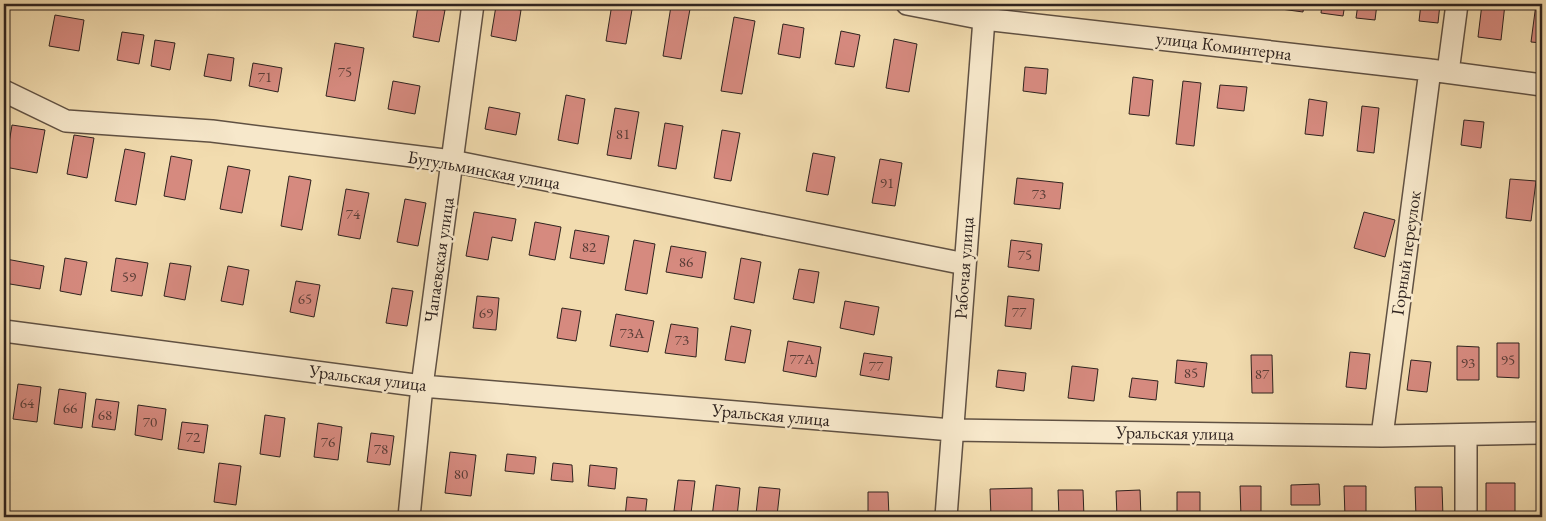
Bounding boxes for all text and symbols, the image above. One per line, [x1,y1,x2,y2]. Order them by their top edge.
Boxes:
street label: улица Коминтерна [1155,26,1294,65]
house number: 75 [338,62,352,81]
house number: 71 [258,67,272,86]
house number: 81 [616,124,630,143]
street label: Бугульминская улица [406,145,563,194]
house number: 91 [880,173,894,192]
house number: 73 [1032,184,1046,203]
street label: Горный переулок [1385,189,1426,317]
street label: Чапаевская улица [418,195,459,324]
house number: 74 [346,204,361,223]
street label: Рабочая улица [948,215,979,320]
house number: 82 [582,237,597,256]
house number: 75 [1018,245,1032,264]
house number: 86 [679,252,693,271]
house number: 59 [122,267,136,286]
house number: 65 [298,289,312,308]
house number: 77 [1012,302,1027,321]
house number: 69 [479,303,493,322]
house number: 73А [620,323,645,342]
house number: 73 [675,330,689,349]
house number: 77А [790,349,815,368]
house number: 95 [1501,350,1515,369]
house number: 93 [1461,353,1475,372]
house number: 77 [869,356,884,375]
street label: Уральская улица [307,359,429,396]
house number: 85 [1184,363,1198,382]
house number: 87 [1255,364,1270,383]
house number: 64 [20,393,35,412]
house number: 66 [63,398,77,417]
street label: Уральская улица [710,398,832,431]
house number: 68 [98,405,112,424]
house number: 70 [143,412,157,431]
street label: Уральская улица [1115,420,1235,445]
house number: 72 [186,427,201,446]
house number: 76 [321,432,335,451]
house number: 78 [374,439,388,458]
house number: 80 [454,464,468,483]

